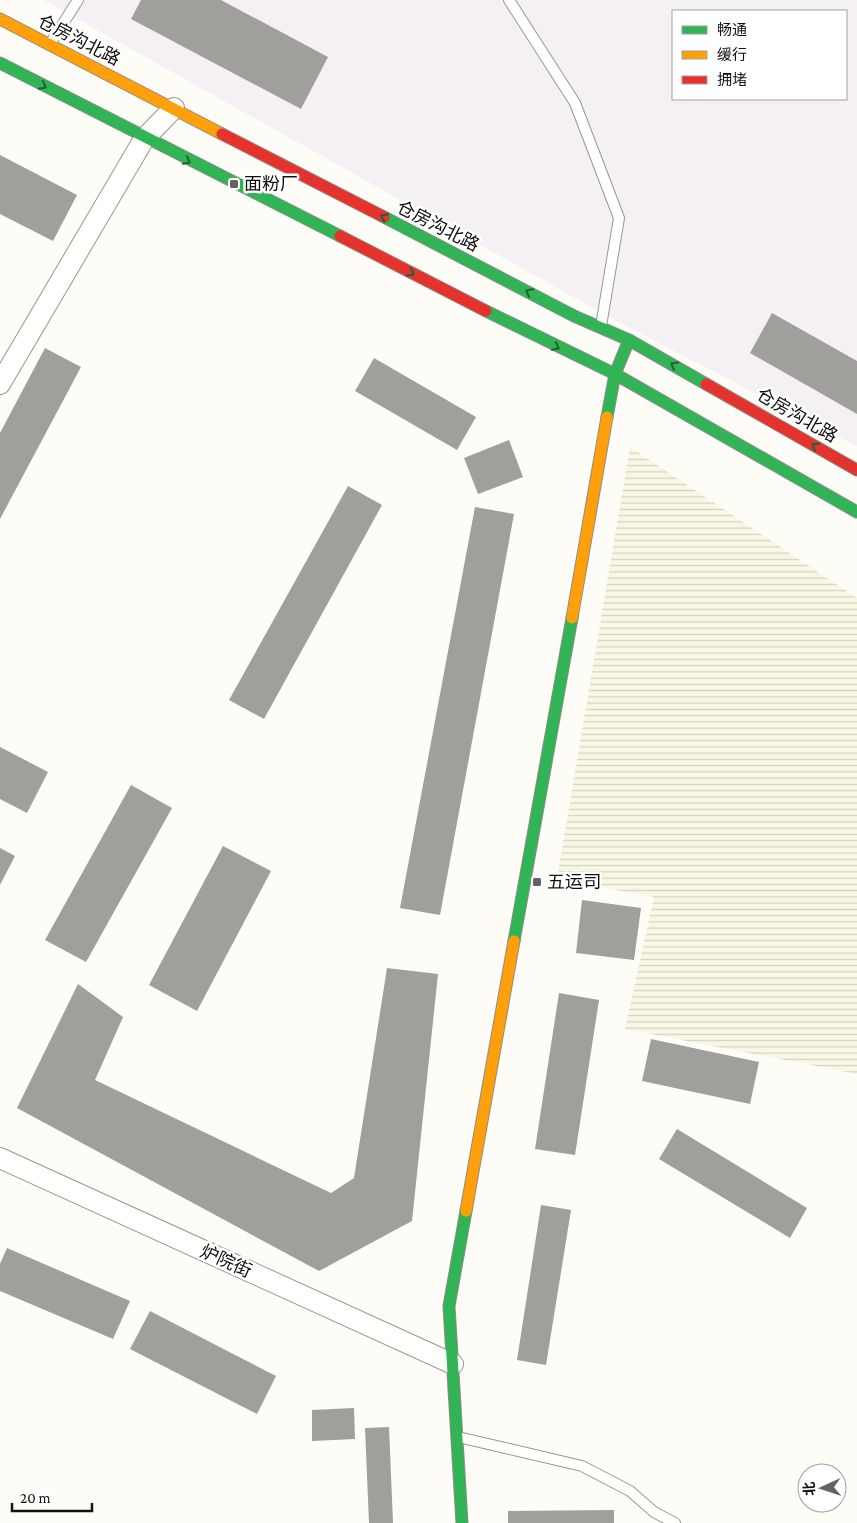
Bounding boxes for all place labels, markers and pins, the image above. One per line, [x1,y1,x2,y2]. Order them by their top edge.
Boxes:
place label: 面粉厂 [244,174,298,194]
marker: 面粉厂 [228,178,240,190]
place label: 五运司 [547,872,601,892]
marker: 五运司 [531,876,543,888]

